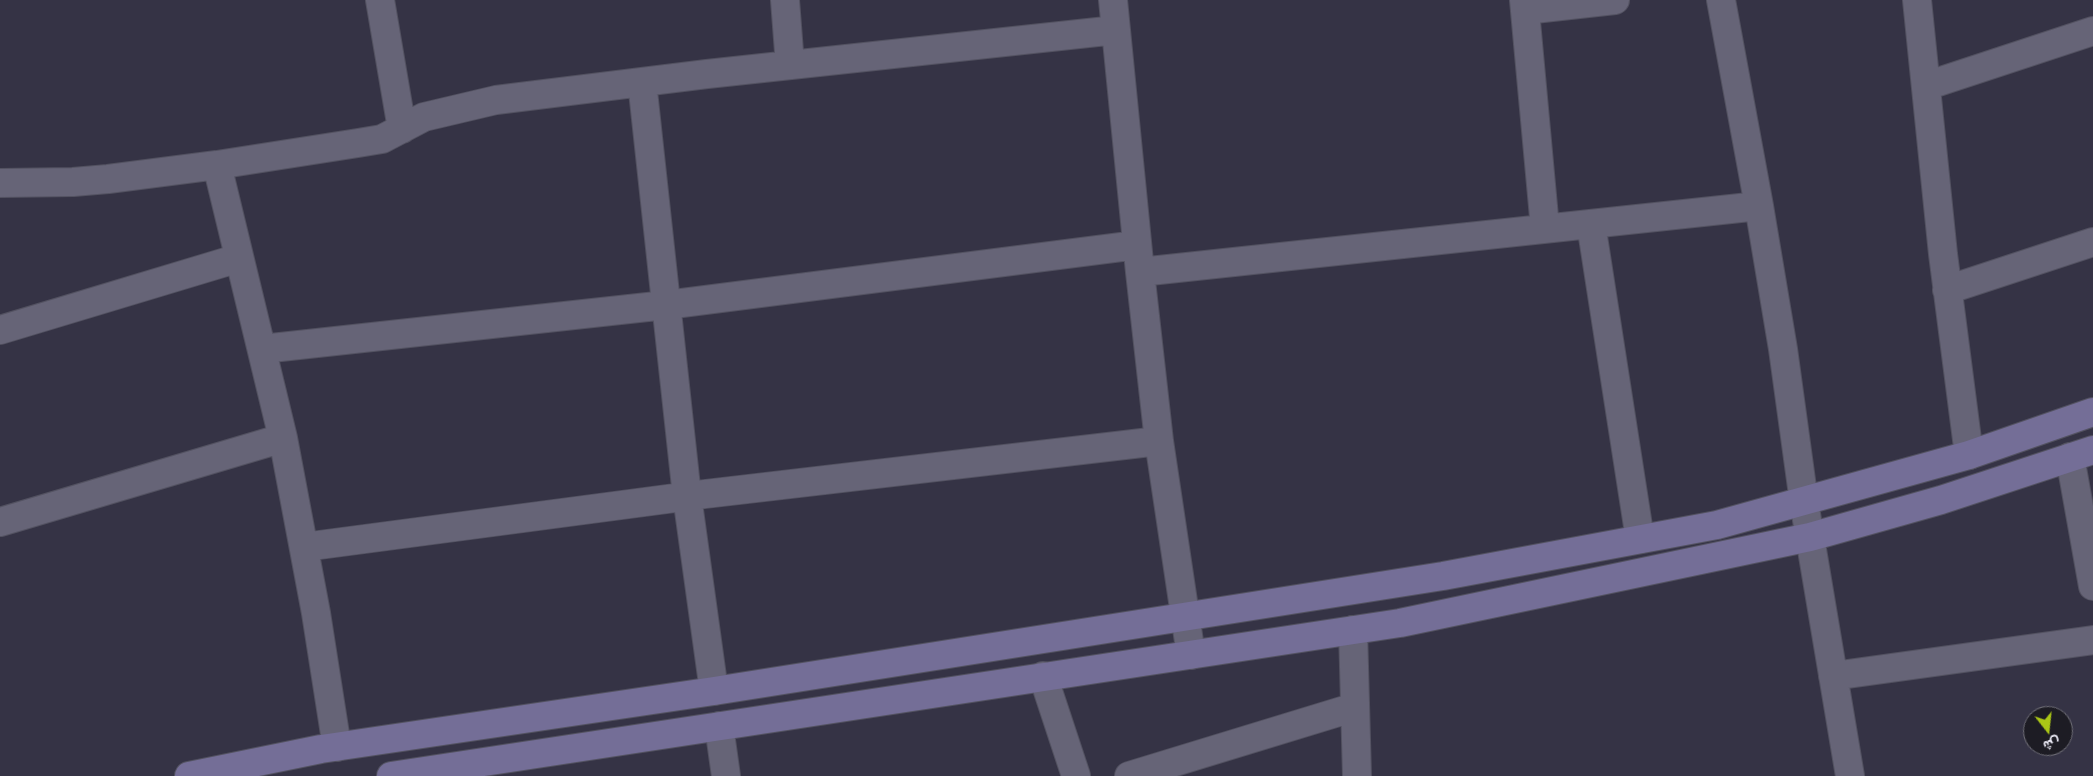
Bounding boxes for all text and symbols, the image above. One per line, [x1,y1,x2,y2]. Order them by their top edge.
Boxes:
north arrow [2023,706,2073,756]
text: ش [2041,733,2062,755]

